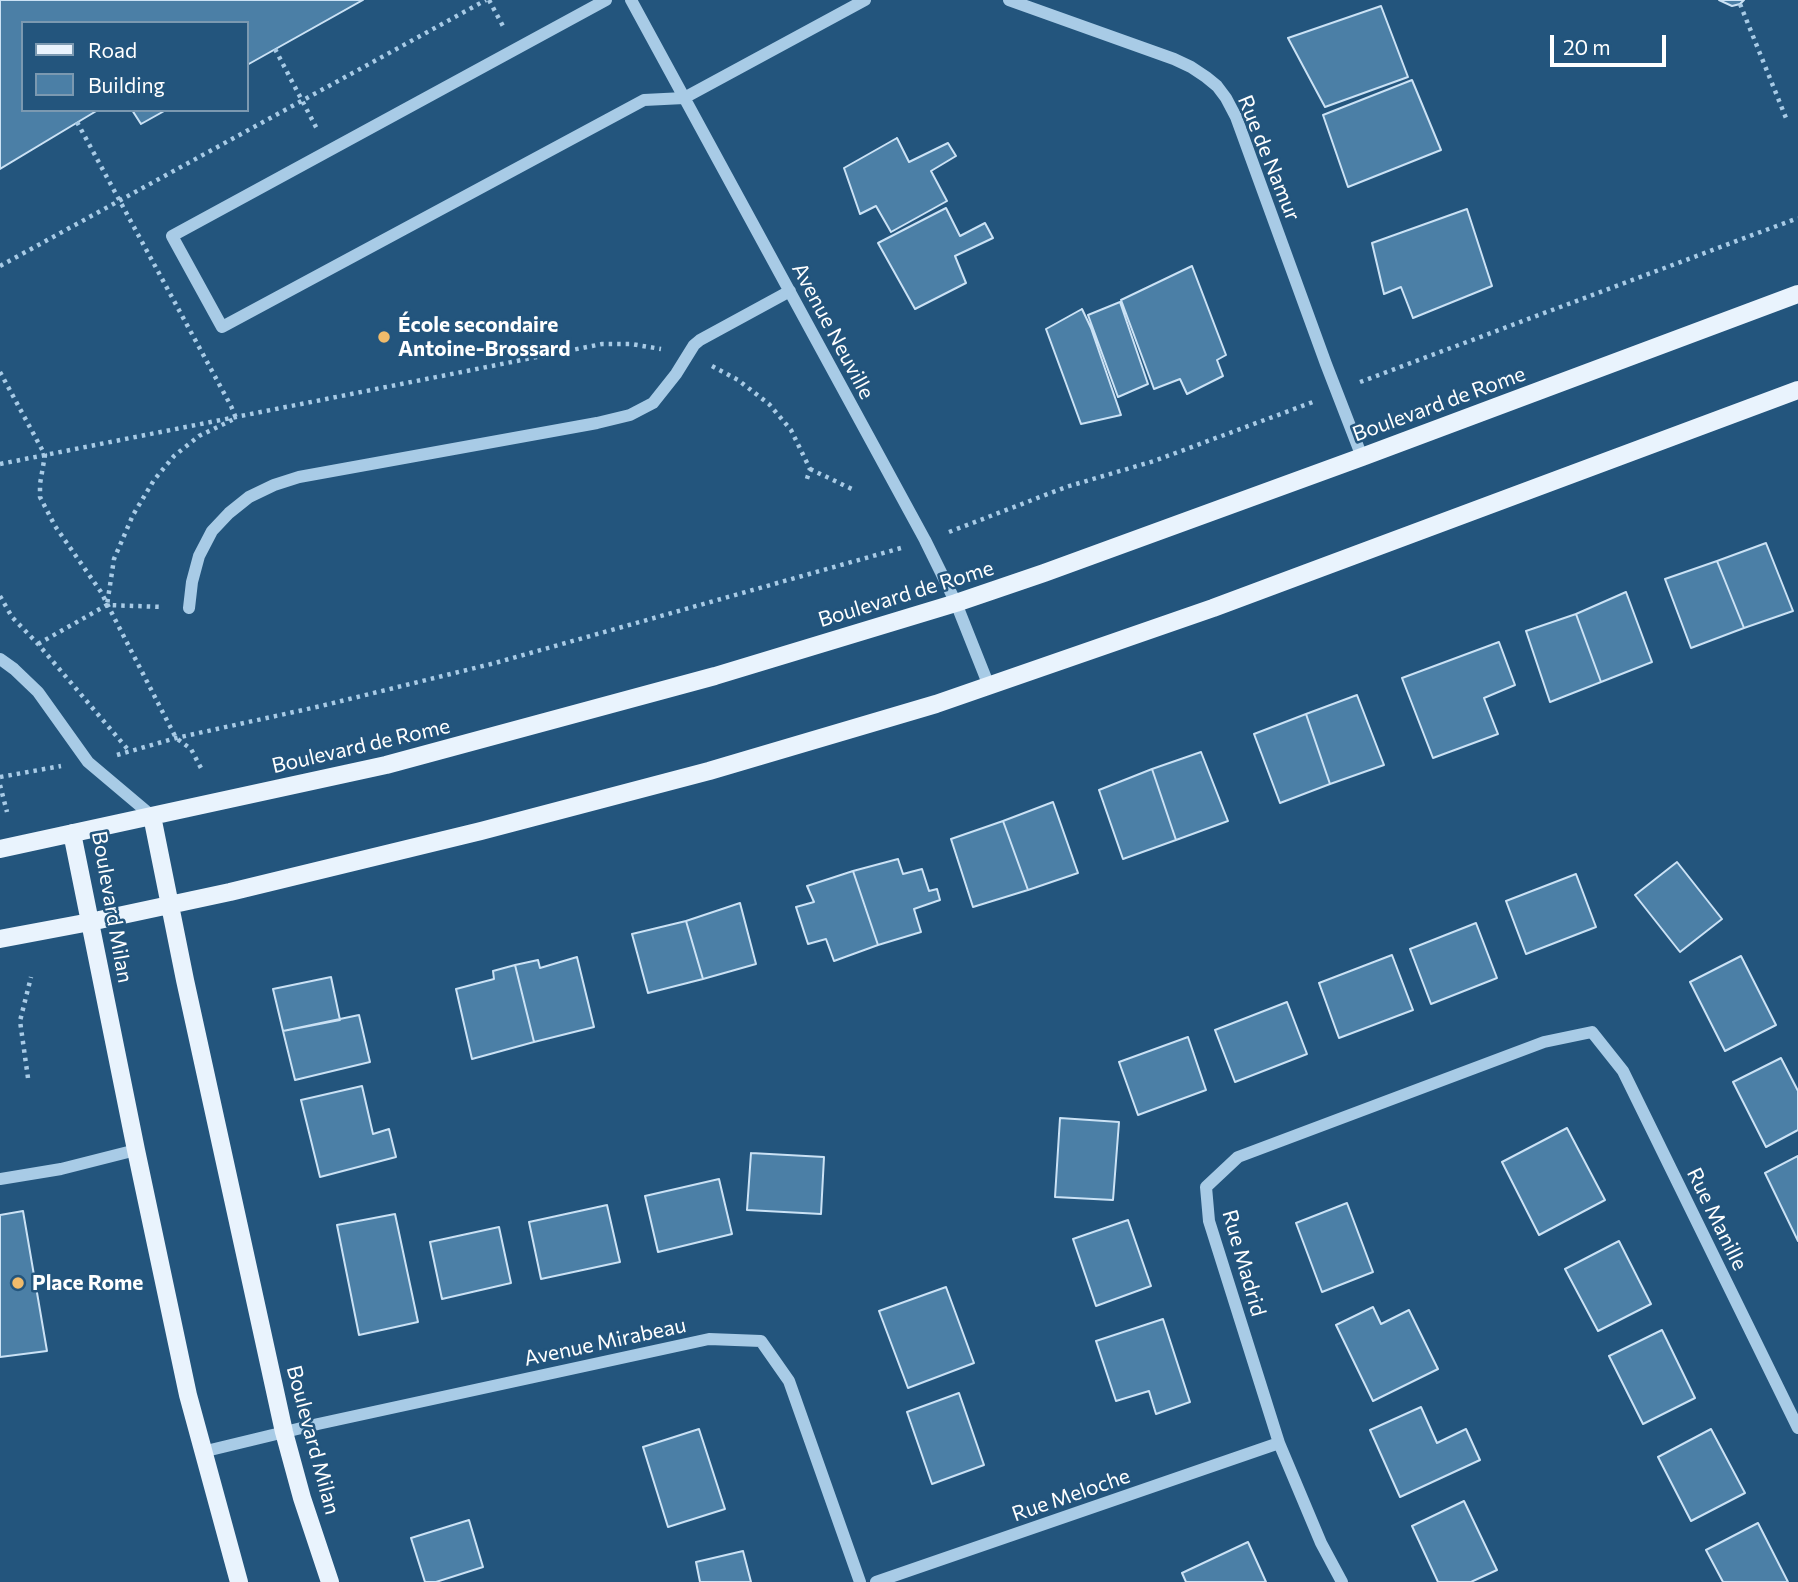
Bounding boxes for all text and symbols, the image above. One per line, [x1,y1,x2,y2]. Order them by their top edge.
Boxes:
legend [21,21,248,112]
scale bar [1553,21,1668,65]
text: 20 m [1563,34,1611,59]
text: Road [88,37,137,62]
text: Building [88,72,165,97]
street label: Rue de Namur [1232,91,1306,225]
street label: Avenue Neuville [787,259,879,403]
place label: École secondaire Antoine-Brossard [398,312,570,362]
marker: École secondaire Antoine-Brossard [376,329,392,345]
street label: Boulevard de Rome [1349,361,1529,447]
street label: Boulevard de Rome [815,555,997,633]
street label: Boulevard de Rome [269,713,453,779]
street label: Boulevard Milan [86,829,138,985]
street label: Rue Manille [1681,1164,1753,1274]
street label: Rue Madrid [1217,1207,1271,1319]
place label: Place Rome [32,1270,143,1296]
marker: Place Rome [10,1275,26,1291]
street label: Avenue Mirabeau [522,1313,688,1371]
street label: Boulevard Milan [281,1363,345,1517]
street label: Rue Meloche [1009,1463,1133,1527]

